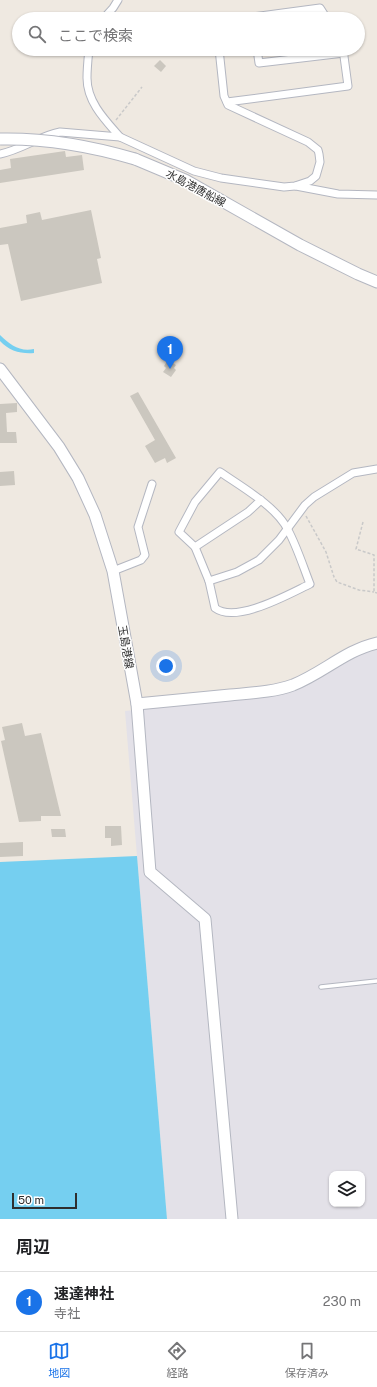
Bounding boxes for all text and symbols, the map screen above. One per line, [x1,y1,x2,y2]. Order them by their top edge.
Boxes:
search box [12,12,365,56]
icon: search [26,23,48,45]
text: ここで検索 [58,27,133,44]
street label: 水島港唐船線 [164,167,228,209]
pin: 1 [157,336,183,369]
street label: 玉島港線 [116,624,136,670]
your location [156,656,176,676]
map controls [329,1171,365,1207]
button: layers [329,1171,365,1207]
scale bar [12,1191,77,1210]
text: 50 m [18,1194,44,1206]
text: 周辺 [16,1237,50,1257]
text: 速達神社 [54,1285,114,1302]
text: 1 [26,1294,32,1309]
text: 230 m [323,1294,361,1309]
text: 寺社 [54,1306,80,1321]
tab: 地図 [48,1340,70,1380]
tab: 経路 [166,1340,188,1380]
tab: 保存済み [285,1340,329,1380]

